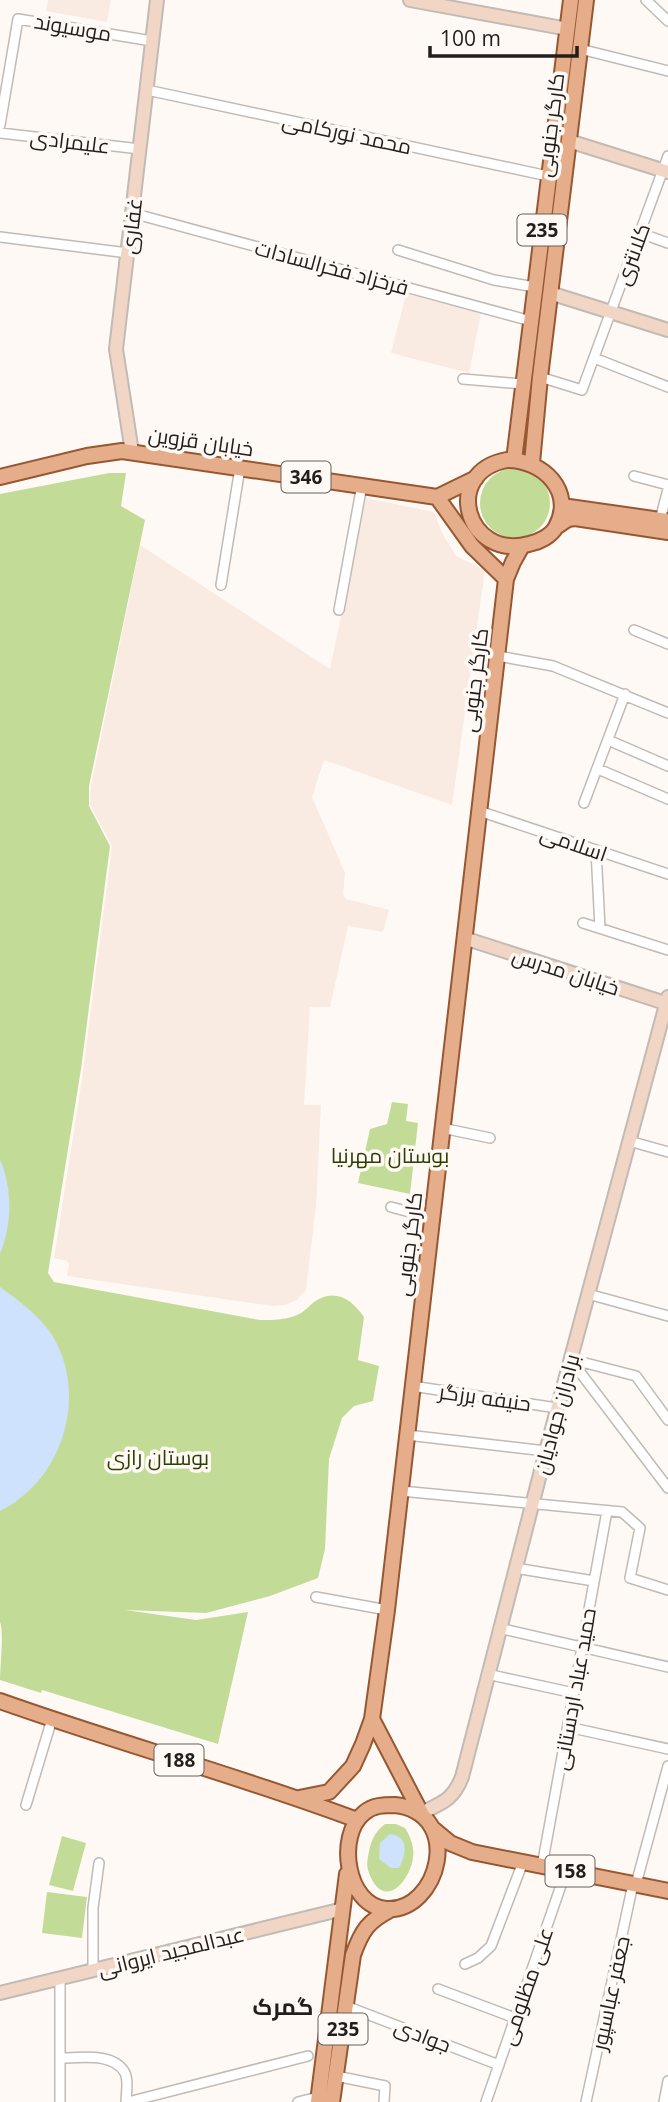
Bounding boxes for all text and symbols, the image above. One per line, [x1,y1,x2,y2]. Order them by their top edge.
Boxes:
street label: موسیوند [32,6,114,48]
scale bar [430,14,577,58]
text: 100 m [440,24,501,52]
street label: کارگر جنوبی [530,71,570,179]
street label: محمد نورکامی [280,106,414,160]
street label: علیمرادی [29,122,111,160]
street label: غفاری [114,196,148,256]
road number: 235 [518,214,566,246]
street label: کلانتری [608,219,656,289]
street label: فرخزاد فخرالسادات [252,233,412,301]
street label: خیابان قزوین [147,420,255,462]
road number: 346 [282,462,330,492]
street label: کارگر جنوبی [454,626,494,734]
street label: اسلامی [537,819,611,867]
street label: خیابان مدرس [509,941,623,1001]
park label: بوستان مهرنیا [331,1141,449,1169]
street label: کارگر جنوبی [388,1190,428,1298]
street label: برادران جوادیان [526,1351,586,1477]
street label: حنیفه برزگر [436,1377,533,1417]
park label: بوستان رازی [107,1443,209,1471]
street label: حمید عباد اردستانی [546,1606,602,1772]
road number: 188 [154,1744,204,1776]
road number: 158 [546,1856,594,1886]
street label: عبدالمجید ایروانی [95,1919,247,1983]
street label: علی مظلومی [493,1923,559,2049]
street label: جعفر عباسپور [584,1933,636,2054]
district label: گمرک [253,1990,313,2022]
street label: جوادی [391,2011,455,2059]
road number: 235 [318,2013,368,2044]

